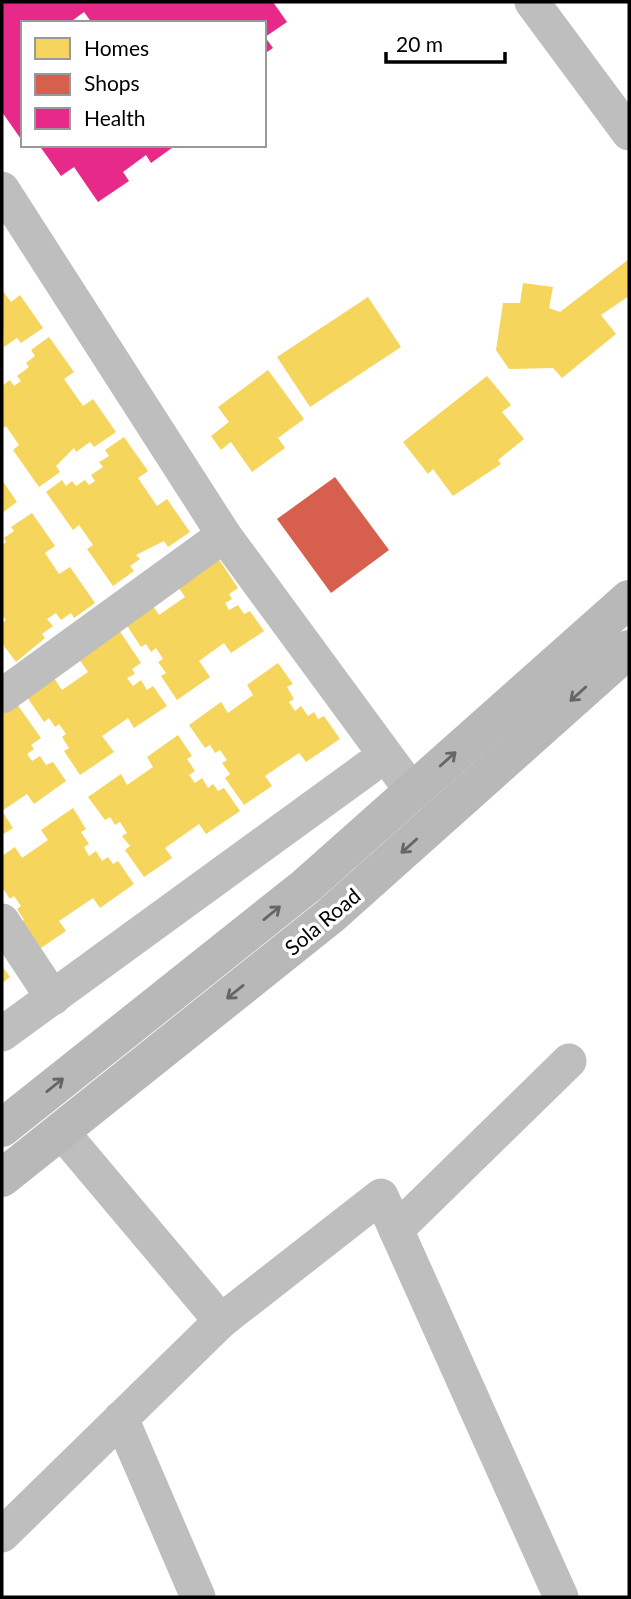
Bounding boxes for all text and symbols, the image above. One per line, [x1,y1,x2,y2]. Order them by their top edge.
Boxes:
legend [21,21,266,147]
scale bar [386,21,505,65]
text: 20 m [396,31,443,56]
text: Homes [84,35,149,60]
text: Shops [84,70,140,95]
text: Health [84,105,145,130]
one-way arrow [569,686,587,702]
one-way arrow [439,751,457,767]
one-way arrow [400,838,418,854]
street label: Sola Road [279,882,365,960]
one-way arrow [262,906,280,921]
one-way arrow [226,985,244,1000]
one-way arrow [46,1078,64,1093]

